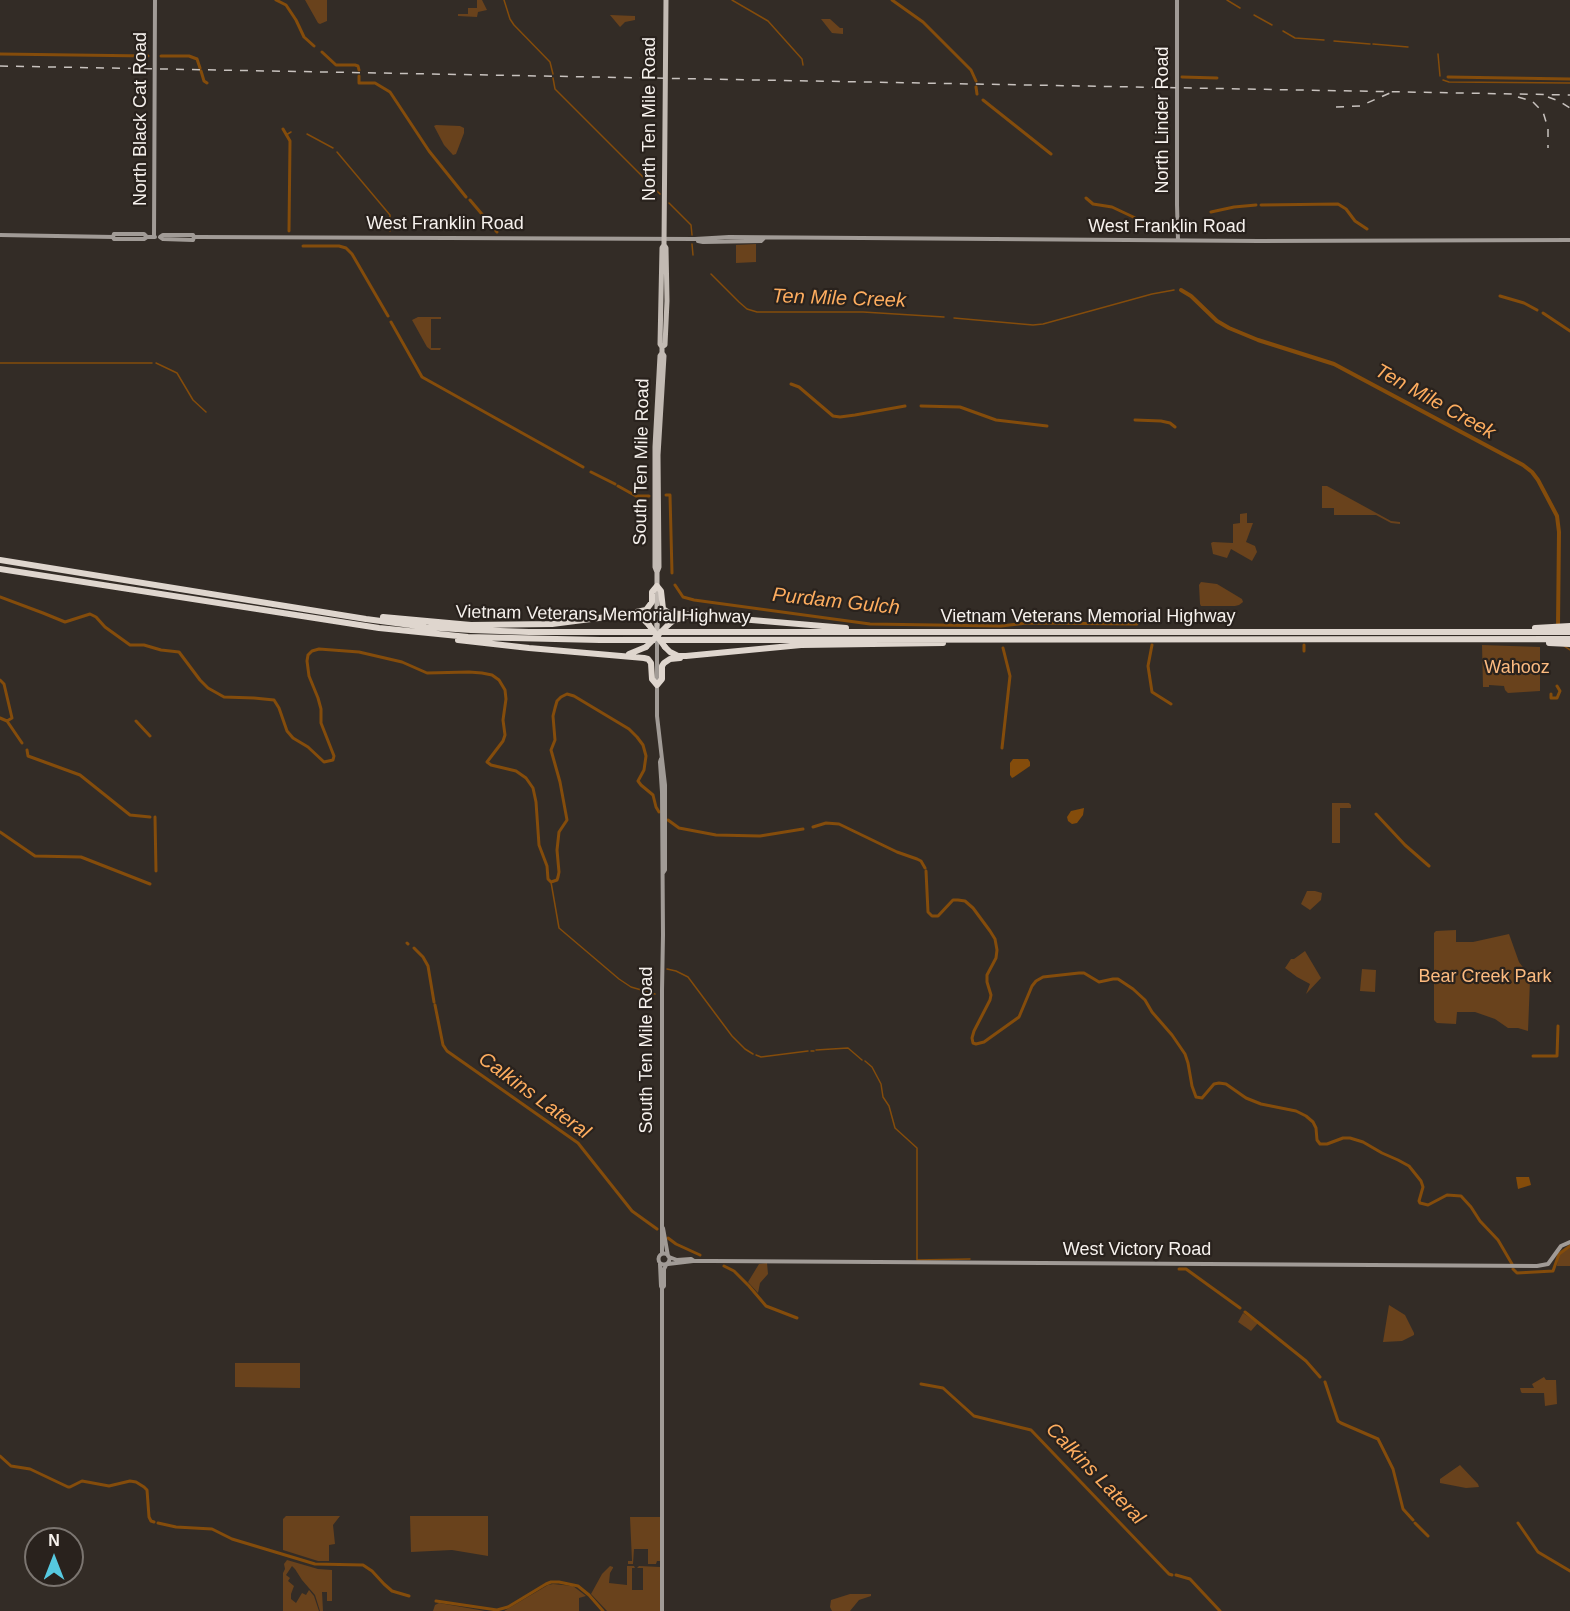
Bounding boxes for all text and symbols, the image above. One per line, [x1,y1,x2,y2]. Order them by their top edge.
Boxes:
street label: North Black Cat Road [130,32,152,206]
street label: North Ten Mile Road [639,37,661,201]
street label: North Linder Road [1152,46,1174,194]
street label: West Franklin Road [366,213,524,235]
street label: West Franklin Road [1088,216,1246,238]
water label: Ten Mile Creek [772,285,906,313]
water label: Ten Mile Creek [1371,359,1499,445]
street label: South Ten Mile Road [630,378,654,546]
water label: Purdam Gulch [771,583,901,621]
street label: Vietnam Veterans Memorial Highway [455,602,751,628]
street label: Vietnam Veterans Memorial Highway [941,606,1235,628]
park label: Wahooz [1484,657,1550,679]
street label: South Ten Mile Road [636,966,658,1134]
park label: Bear Creek Park [1418,966,1552,988]
water label: Calkins Lateral [473,1047,595,1145]
street label: West Victory Road [1063,1239,1211,1261]
water label: Calkins Lateral [1040,1418,1150,1530]
north arrow [24,1527,84,1587]
text: N [48,1532,60,1549]

